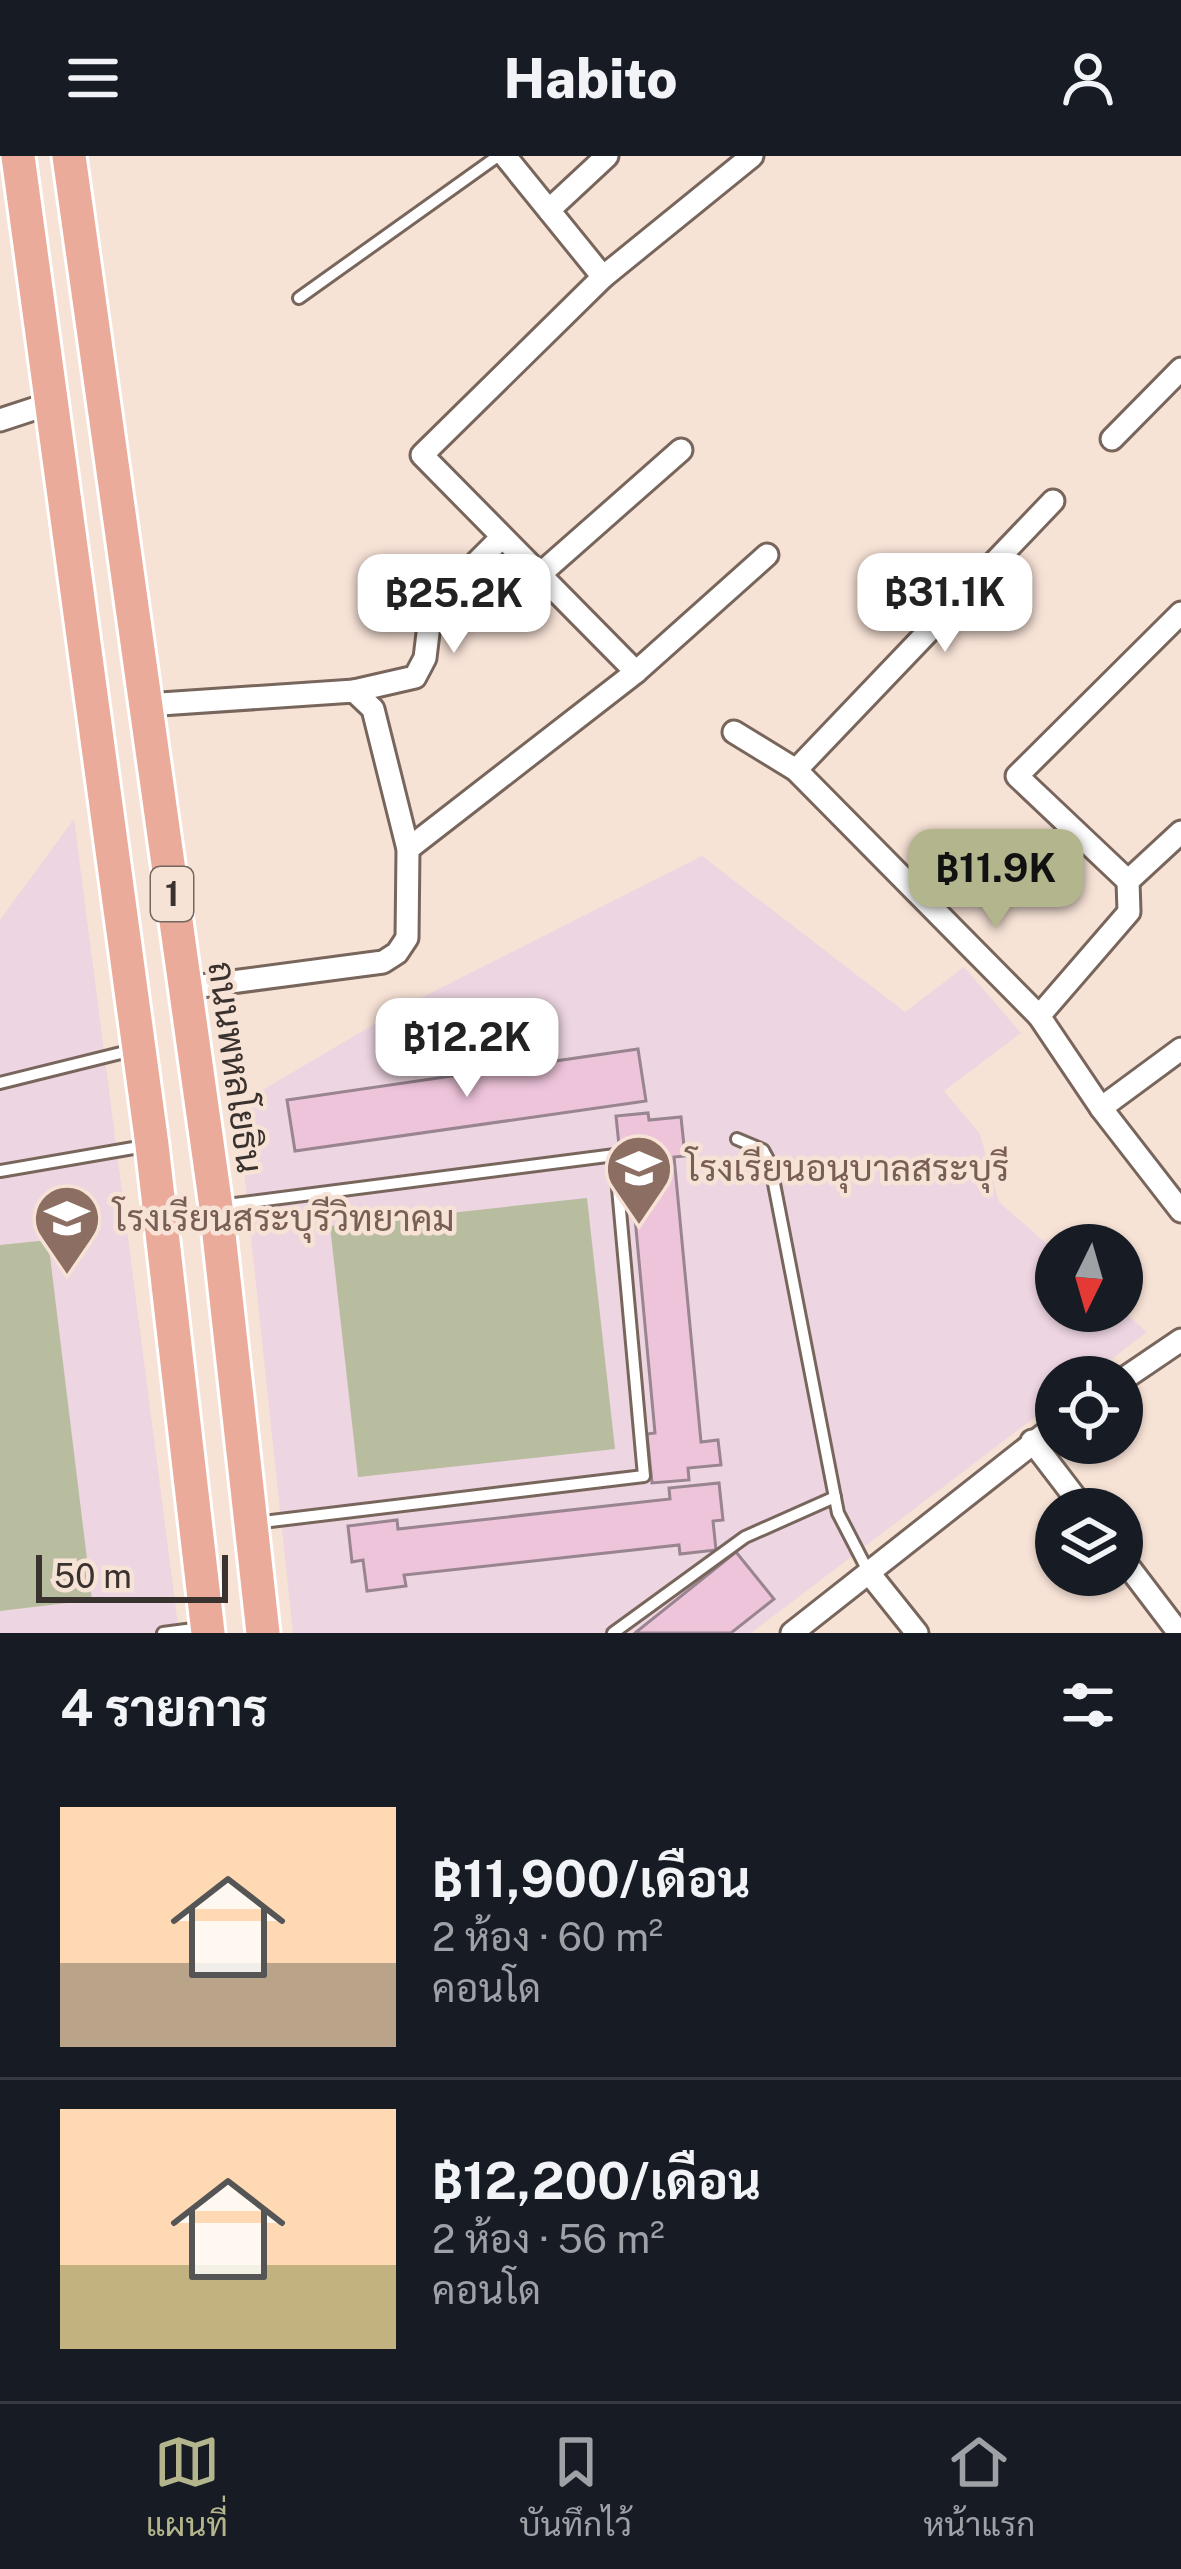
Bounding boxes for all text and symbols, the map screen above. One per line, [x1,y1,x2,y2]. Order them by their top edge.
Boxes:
icon: menu [60,45,126,111]
icon: person [1055,45,1121,111]
text: Habito [503,47,678,110]
pin: ฿31.1K [847,553,1043,655]
pin: ฿25.2K [356,554,552,656]
text: ฿31.1K [884,569,1006,615]
text: ฿25.2K [385,570,523,616]
pin: ฿11.9K [898,829,1094,931]
text: ฿11.9K [935,845,1057,891]
road number: 1 [151,867,193,921]
street label: ถนนพหลโยธิน [200,958,273,1175]
pin: ฿12.2K [369,998,565,1100]
text: ฿12.2K [403,1014,532,1060]
school or university icon: โรงเรียนอนุบาลสระบุรี [604,1133,674,1227]
place label: โรงเรียนอนุบาลสระบุรี [684,1146,1009,1193]
school or university icon: โรงเรียนสระบุรีวิทยาคม [32,1183,102,1277]
place label: โรงเรียนสระบุรีวิทยาคม [111,1196,455,1243]
north arrow [1035,1224,1143,1332]
map controls [1035,1224,1143,1596]
button: locate [1035,1356,1143,1464]
button: layers [1035,1488,1143,1596]
scale bar [36,1549,228,1602]
text: 50 m [54,1557,132,1595]
icon: filters [1055,1672,1121,1738]
text: 4 รายการ [60,1678,268,1737]
text: ฿11,900/เดือน [432,1849,751,1908]
icon: home [156,1855,300,1999]
text: 2 ห้อง · 60 m² [432,1914,663,1960]
text: คอนโด [432,1965,541,2011]
text: ฿12,200/เดือน [432,2151,761,2210]
icon: home [156,2157,300,2301]
text: 2 ห้อง · 56 m² [432,2216,665,2262]
text: คอนโด [432,2267,541,2313]
tab: แผนที่ [146,2429,228,2544]
tab: บันทึกไว้ [519,2429,632,2544]
tab: หน้าแรก [923,2429,1035,2544]

